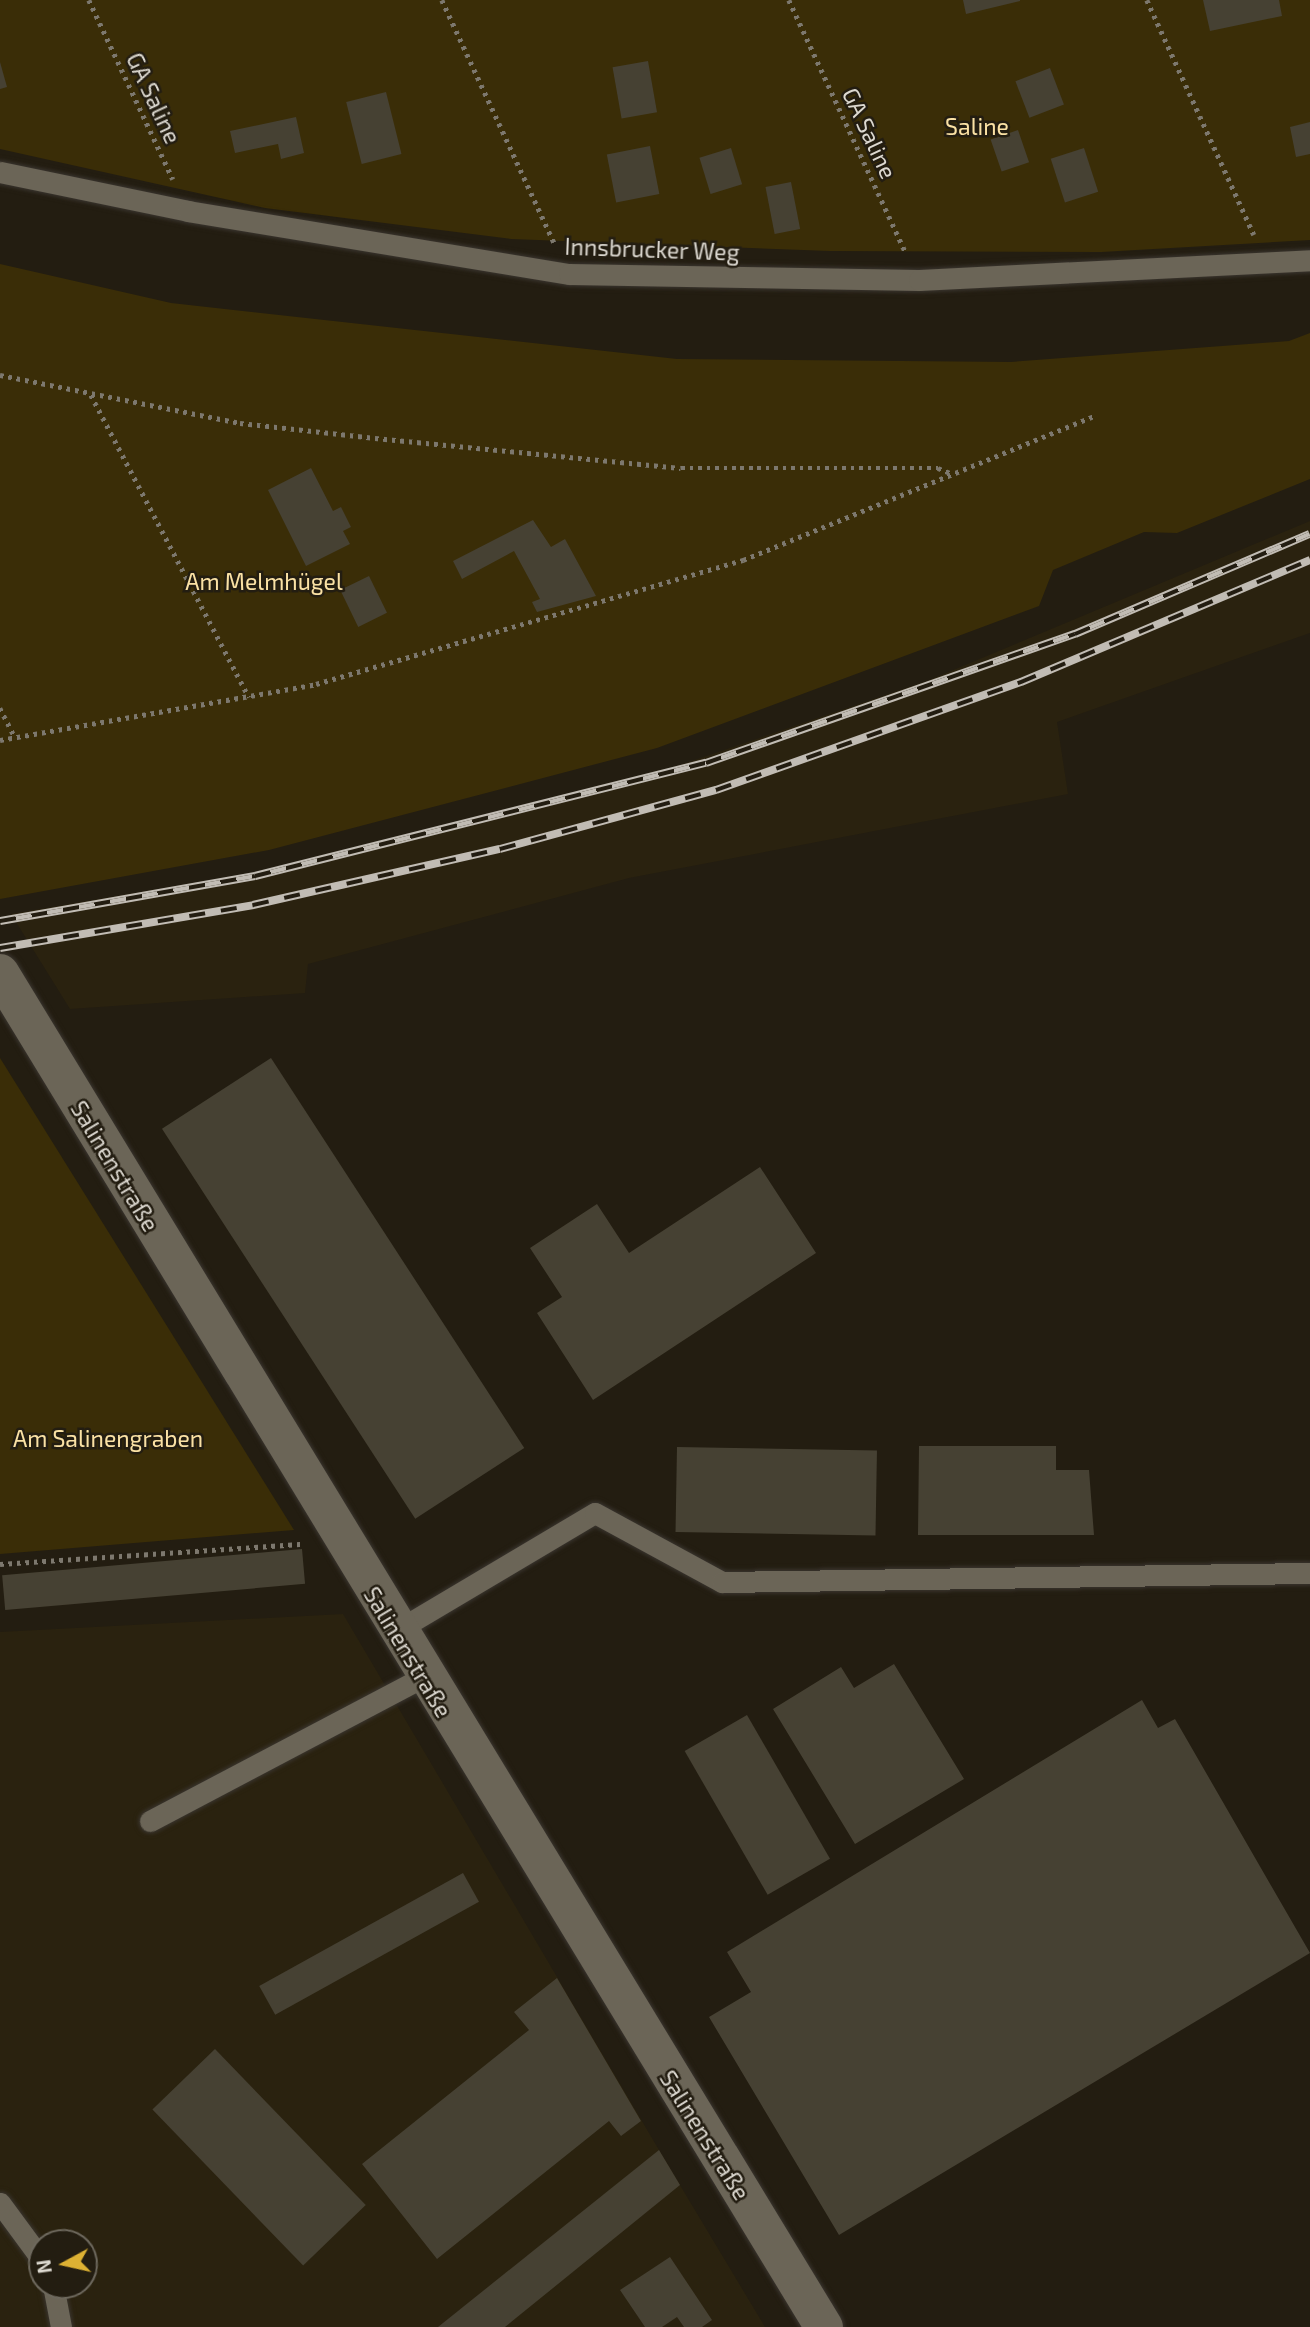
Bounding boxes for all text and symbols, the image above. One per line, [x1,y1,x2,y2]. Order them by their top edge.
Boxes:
street label: GA Saline [121,48,187,148]
street label: GA Saline [837,83,903,183]
park label: Saline [945,112,1009,140]
street label: Innsbrucker Weg [564,232,740,266]
park label: Am Melmhügel [185,567,343,595]
street label: Salinenstraße [65,1096,165,1236]
park label: Am Salinengraben [13,1424,203,1452]
street label: Salinenstraße [358,1582,458,1722]
street label: Salinenstraße [654,2065,756,2205]
north arrow [28,2229,98,2299]
text: N [31,2258,56,2275]

